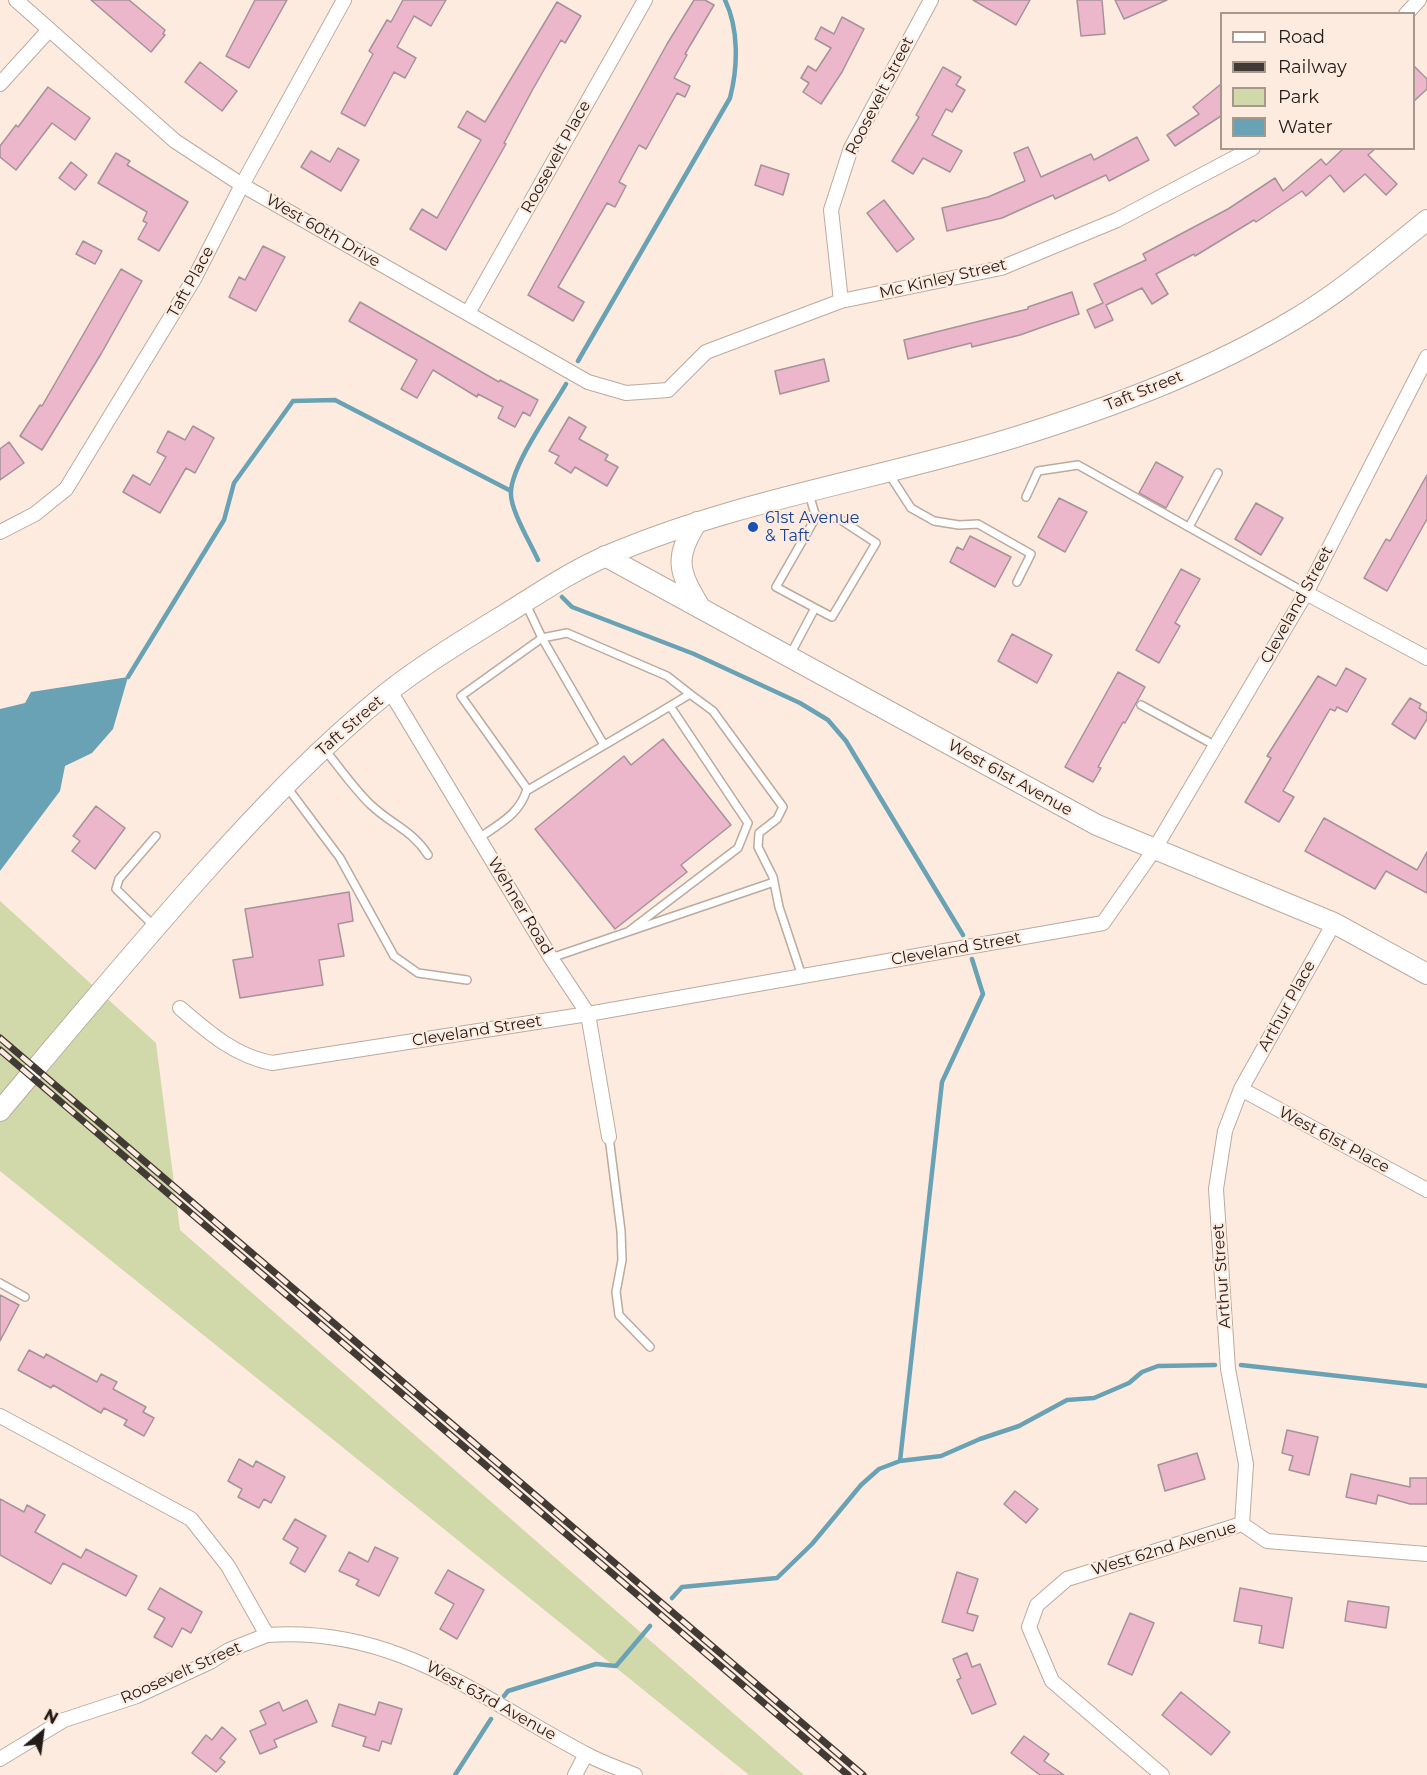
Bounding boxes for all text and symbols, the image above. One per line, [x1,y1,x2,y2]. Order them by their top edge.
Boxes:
legend [1220,12,1415,150]
text: Road [1278,26,1325,48]
street label: Roosevelt Street [842,34,918,158]
text: Railway [1278,56,1347,78]
text: Park [1278,86,1319,108]
street label: Roosevelt Place [517,97,595,217]
text: Water [1278,116,1333,138]
street label: West 60th Drive [262,190,384,272]
street label: Taft Place [164,243,218,321]
street label: Mc Kinley Street [877,255,1009,303]
street label: Taft Street [1102,367,1186,415]
place label: 61st Avenue & Taft [765,508,859,546]
marker: 61st Avenue & Taft [746,520,760,534]
street label: Cleveland Street [1257,543,1337,667]
street label: Taft Street [313,692,387,760]
street label: West 61st Avenue [944,736,1076,820]
street label: Wehner Road [483,854,557,958]
street label: Cleveland Street [890,928,1022,970]
street label: Arthur Place [1254,957,1320,1055]
street label: Cleveland Street [411,1011,543,1051]
street label: West 61st Place [1275,1103,1393,1177]
street label: Arthur Street [1209,1223,1235,1329]
street label: West 62nd Avenue [1089,1518,1239,1580]
street label: Roosevelt Street [118,1638,244,1708]
street label: West 63rd Avenue [423,1657,559,1745]
north arrow [12,1703,72,1763]
text: N [41,1705,61,1728]

